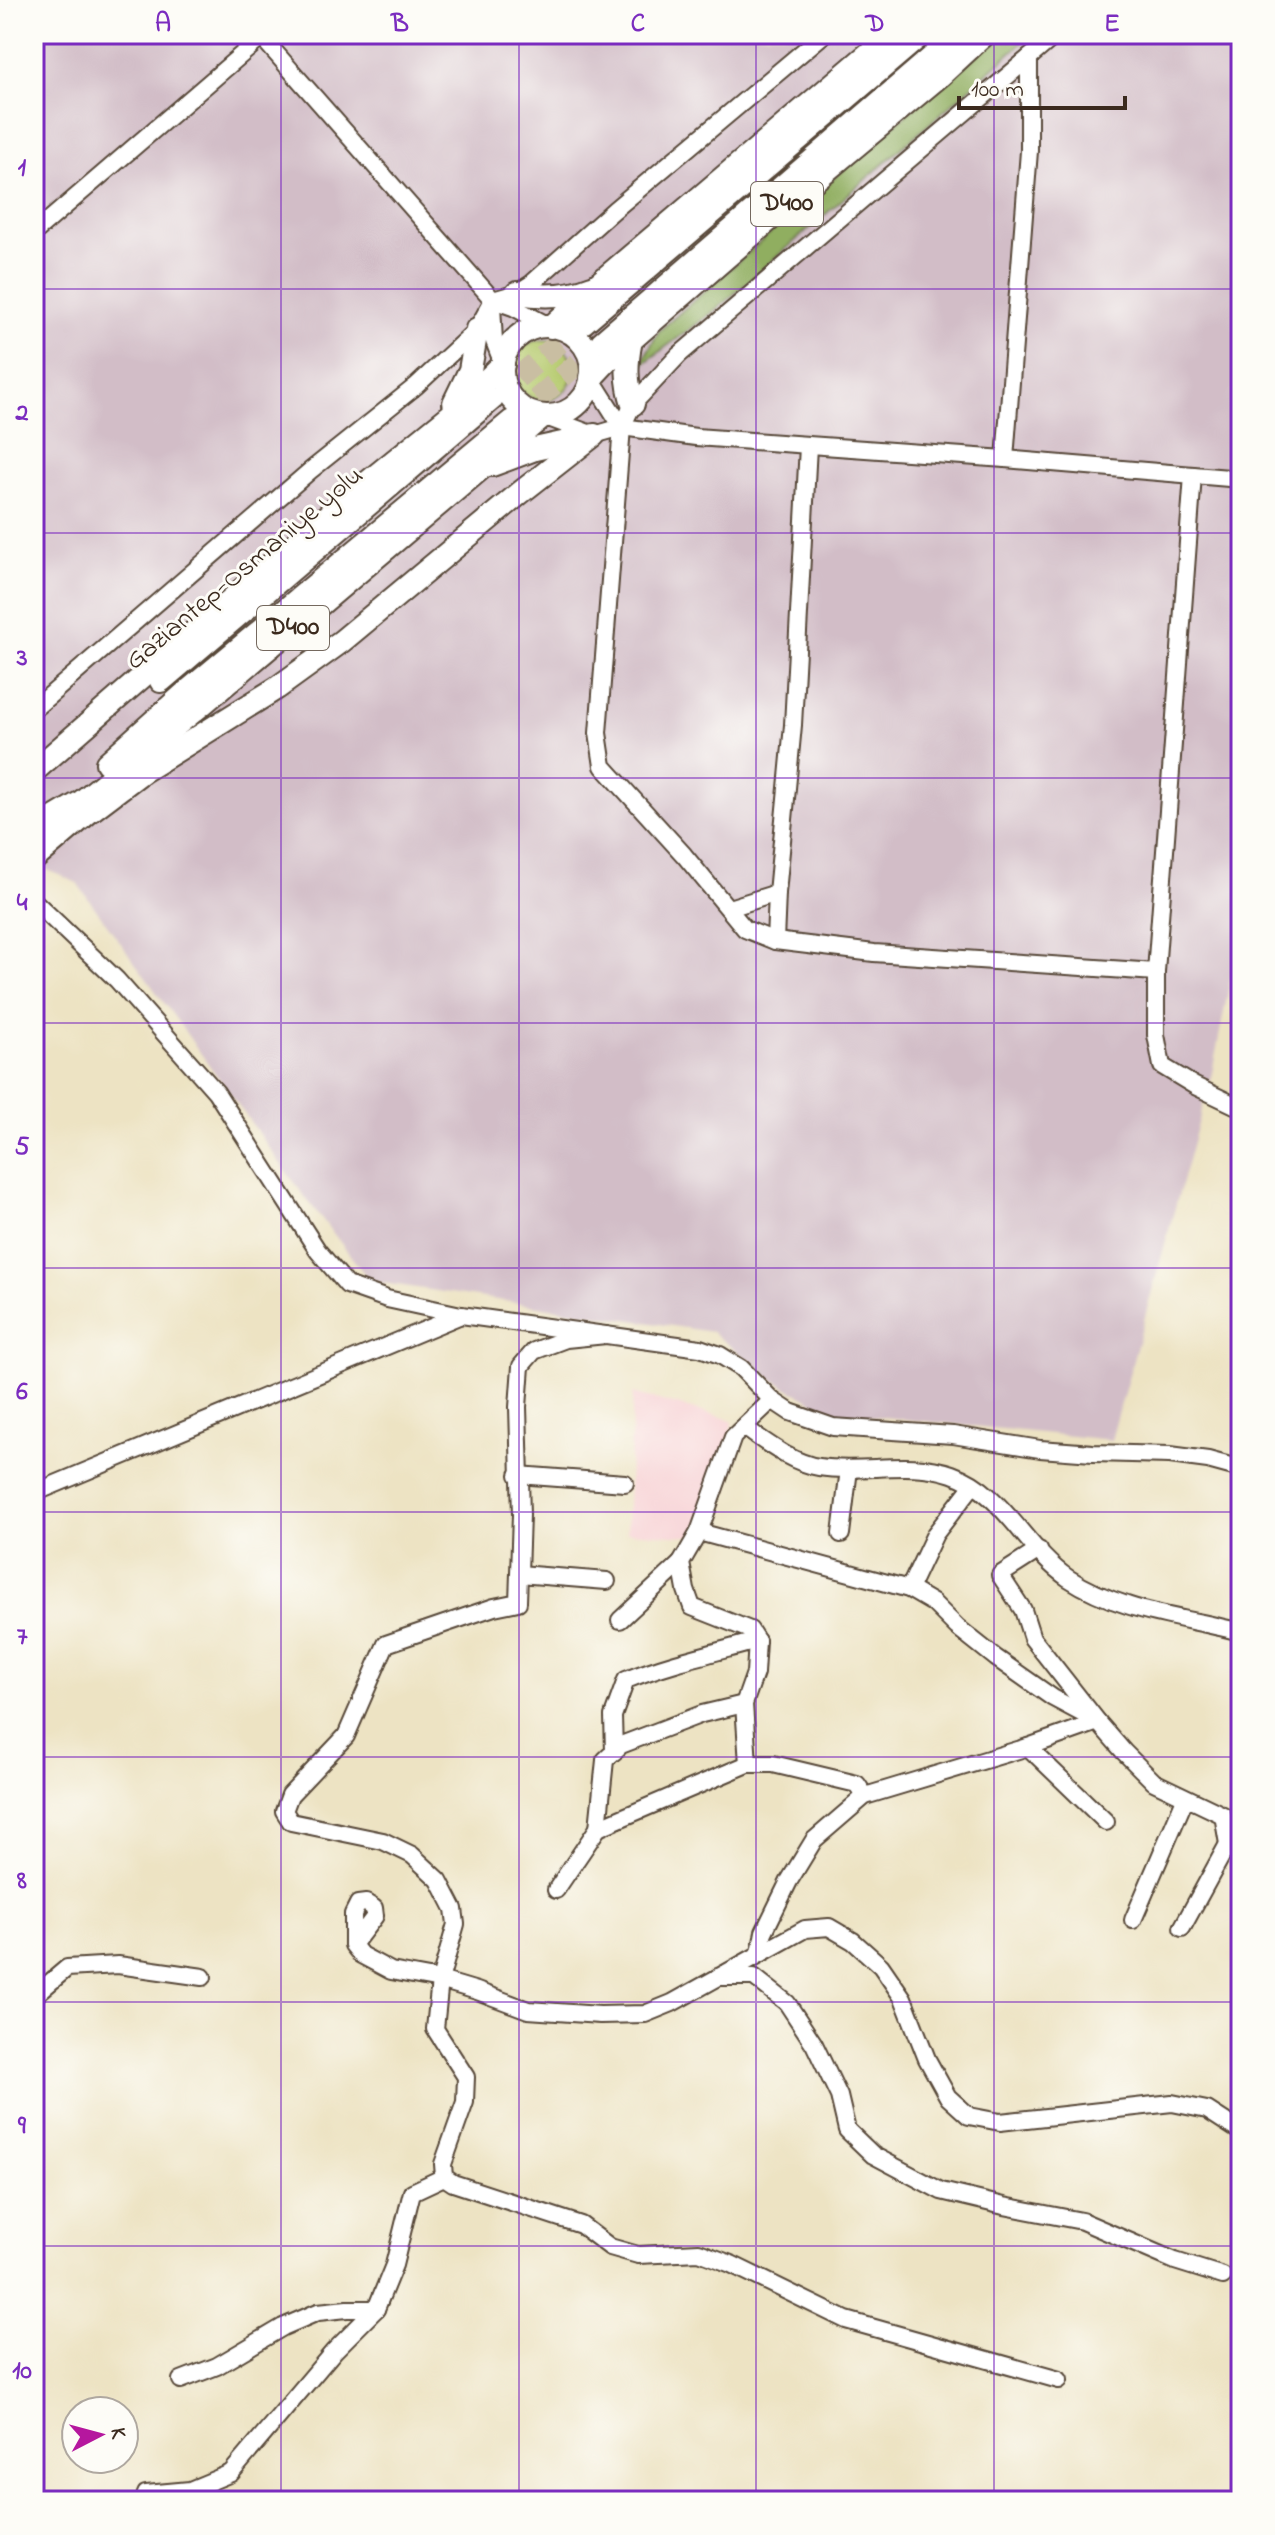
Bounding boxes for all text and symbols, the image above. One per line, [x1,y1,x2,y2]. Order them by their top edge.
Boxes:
text: A [155,6,171,44]
text: B [390,6,409,44]
text: C [631,6,645,44]
text: D [864,6,885,44]
text: E [1104,6,1120,44]
scale bar [959,60,1125,110]
text: 100 m [971,73,1024,108]
text: 1 [18,150,27,188]
road number: D400 [751,182,823,226]
text: 2 [15,395,29,433]
street label: Gaziantep-Osmaniye yolu [117,457,373,681]
road number: D400 [257,606,329,650]
text: 3 [16,640,28,678]
text: 4 [17,885,28,923]
text: 5 [15,1129,30,1167]
text: 6 [16,1374,28,1412]
text: 7 [17,1619,28,1657]
text: 8 [16,1863,27,1901]
text: 9 [17,2108,27,2146]
text: 10 [12,2353,32,2391]
north arrow [60,2395,140,2475]
text: K [100,2426,134,2442]

